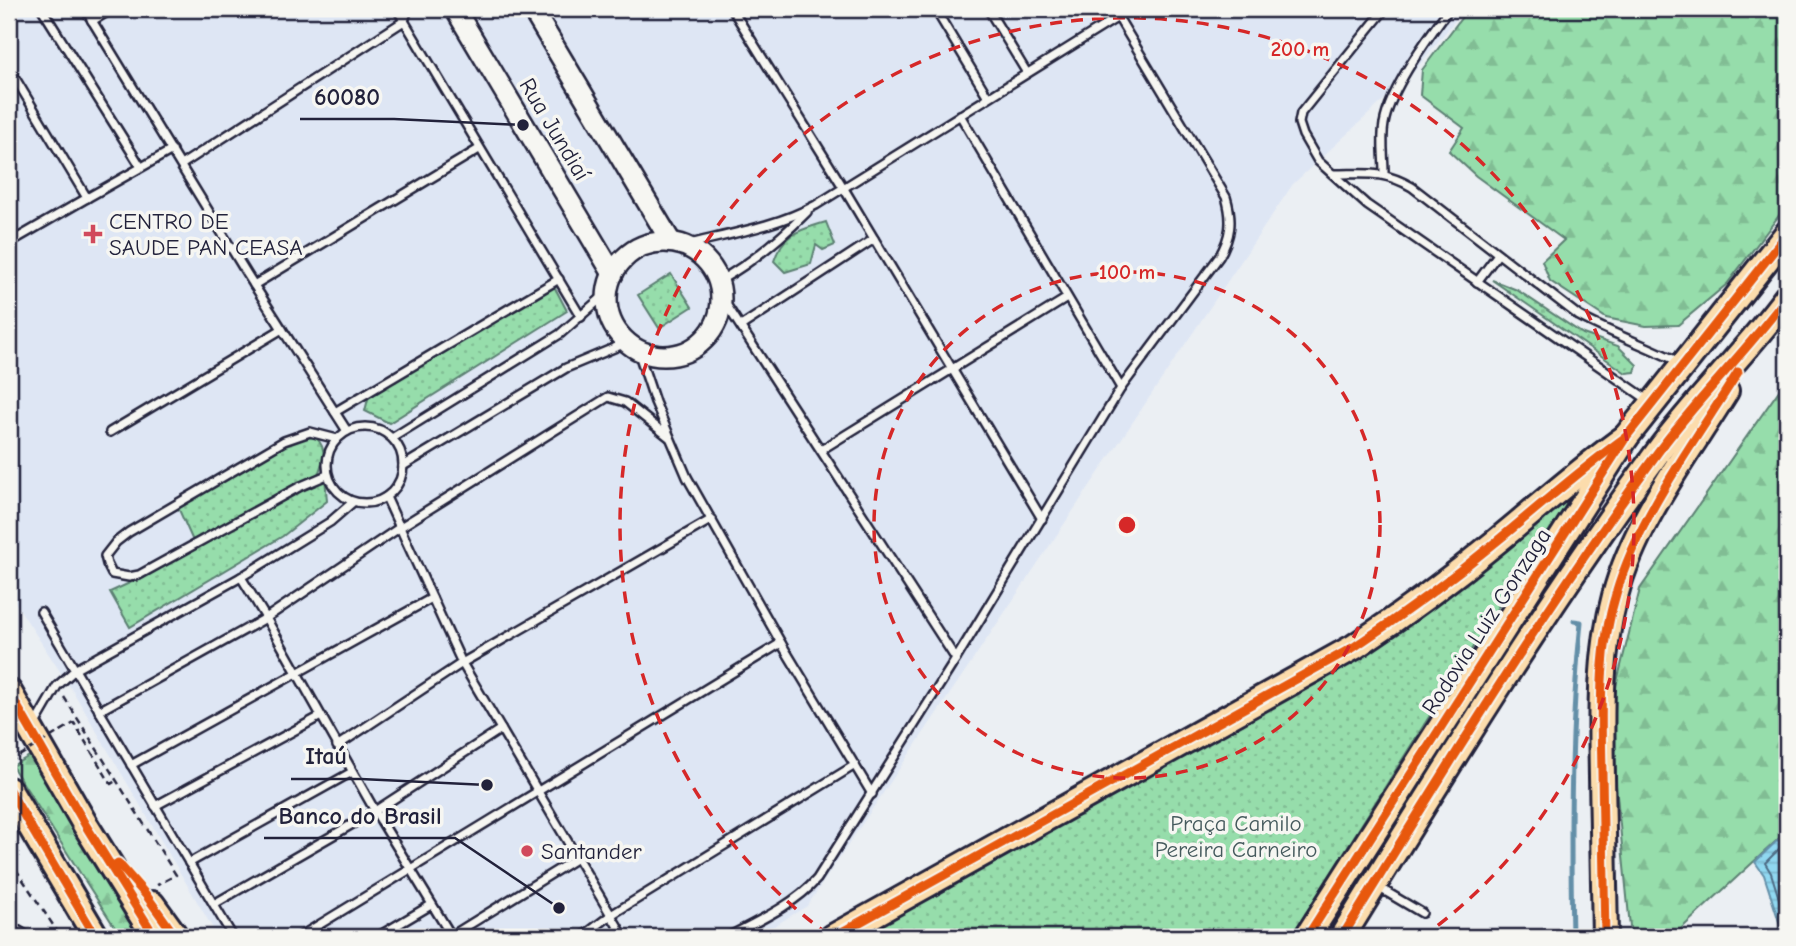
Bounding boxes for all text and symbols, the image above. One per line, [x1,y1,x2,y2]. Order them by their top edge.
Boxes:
text: 200 m [1271,37,1329,61]
street label: Rua Jundiaí [514,73,596,186]
callout: 60080 [300,74,394,119]
text: 60080 [314,83,380,111]
place label: CENTRO DE SAUDE PAN CEASA [109,208,303,261]
marker: CENTRO DE SAUDE PAN CEASA [83,224,103,244]
text: 100 m [1099,260,1155,284]
centre of rings [1115,513,1139,537]
street label: Rodovia Luiz Gonzaga [1416,523,1557,719]
callout: Itaú [291,734,361,779]
text: Itaú [305,742,347,770]
callout: Banco do Brasil [264,793,455,838]
text: Banco do Brasil [278,802,442,830]
park label: Praça Camilo Pereira Carneiro [1155,810,1317,863]
place label: Santander [541,838,642,865]
marker: Santander [519,843,535,859]

